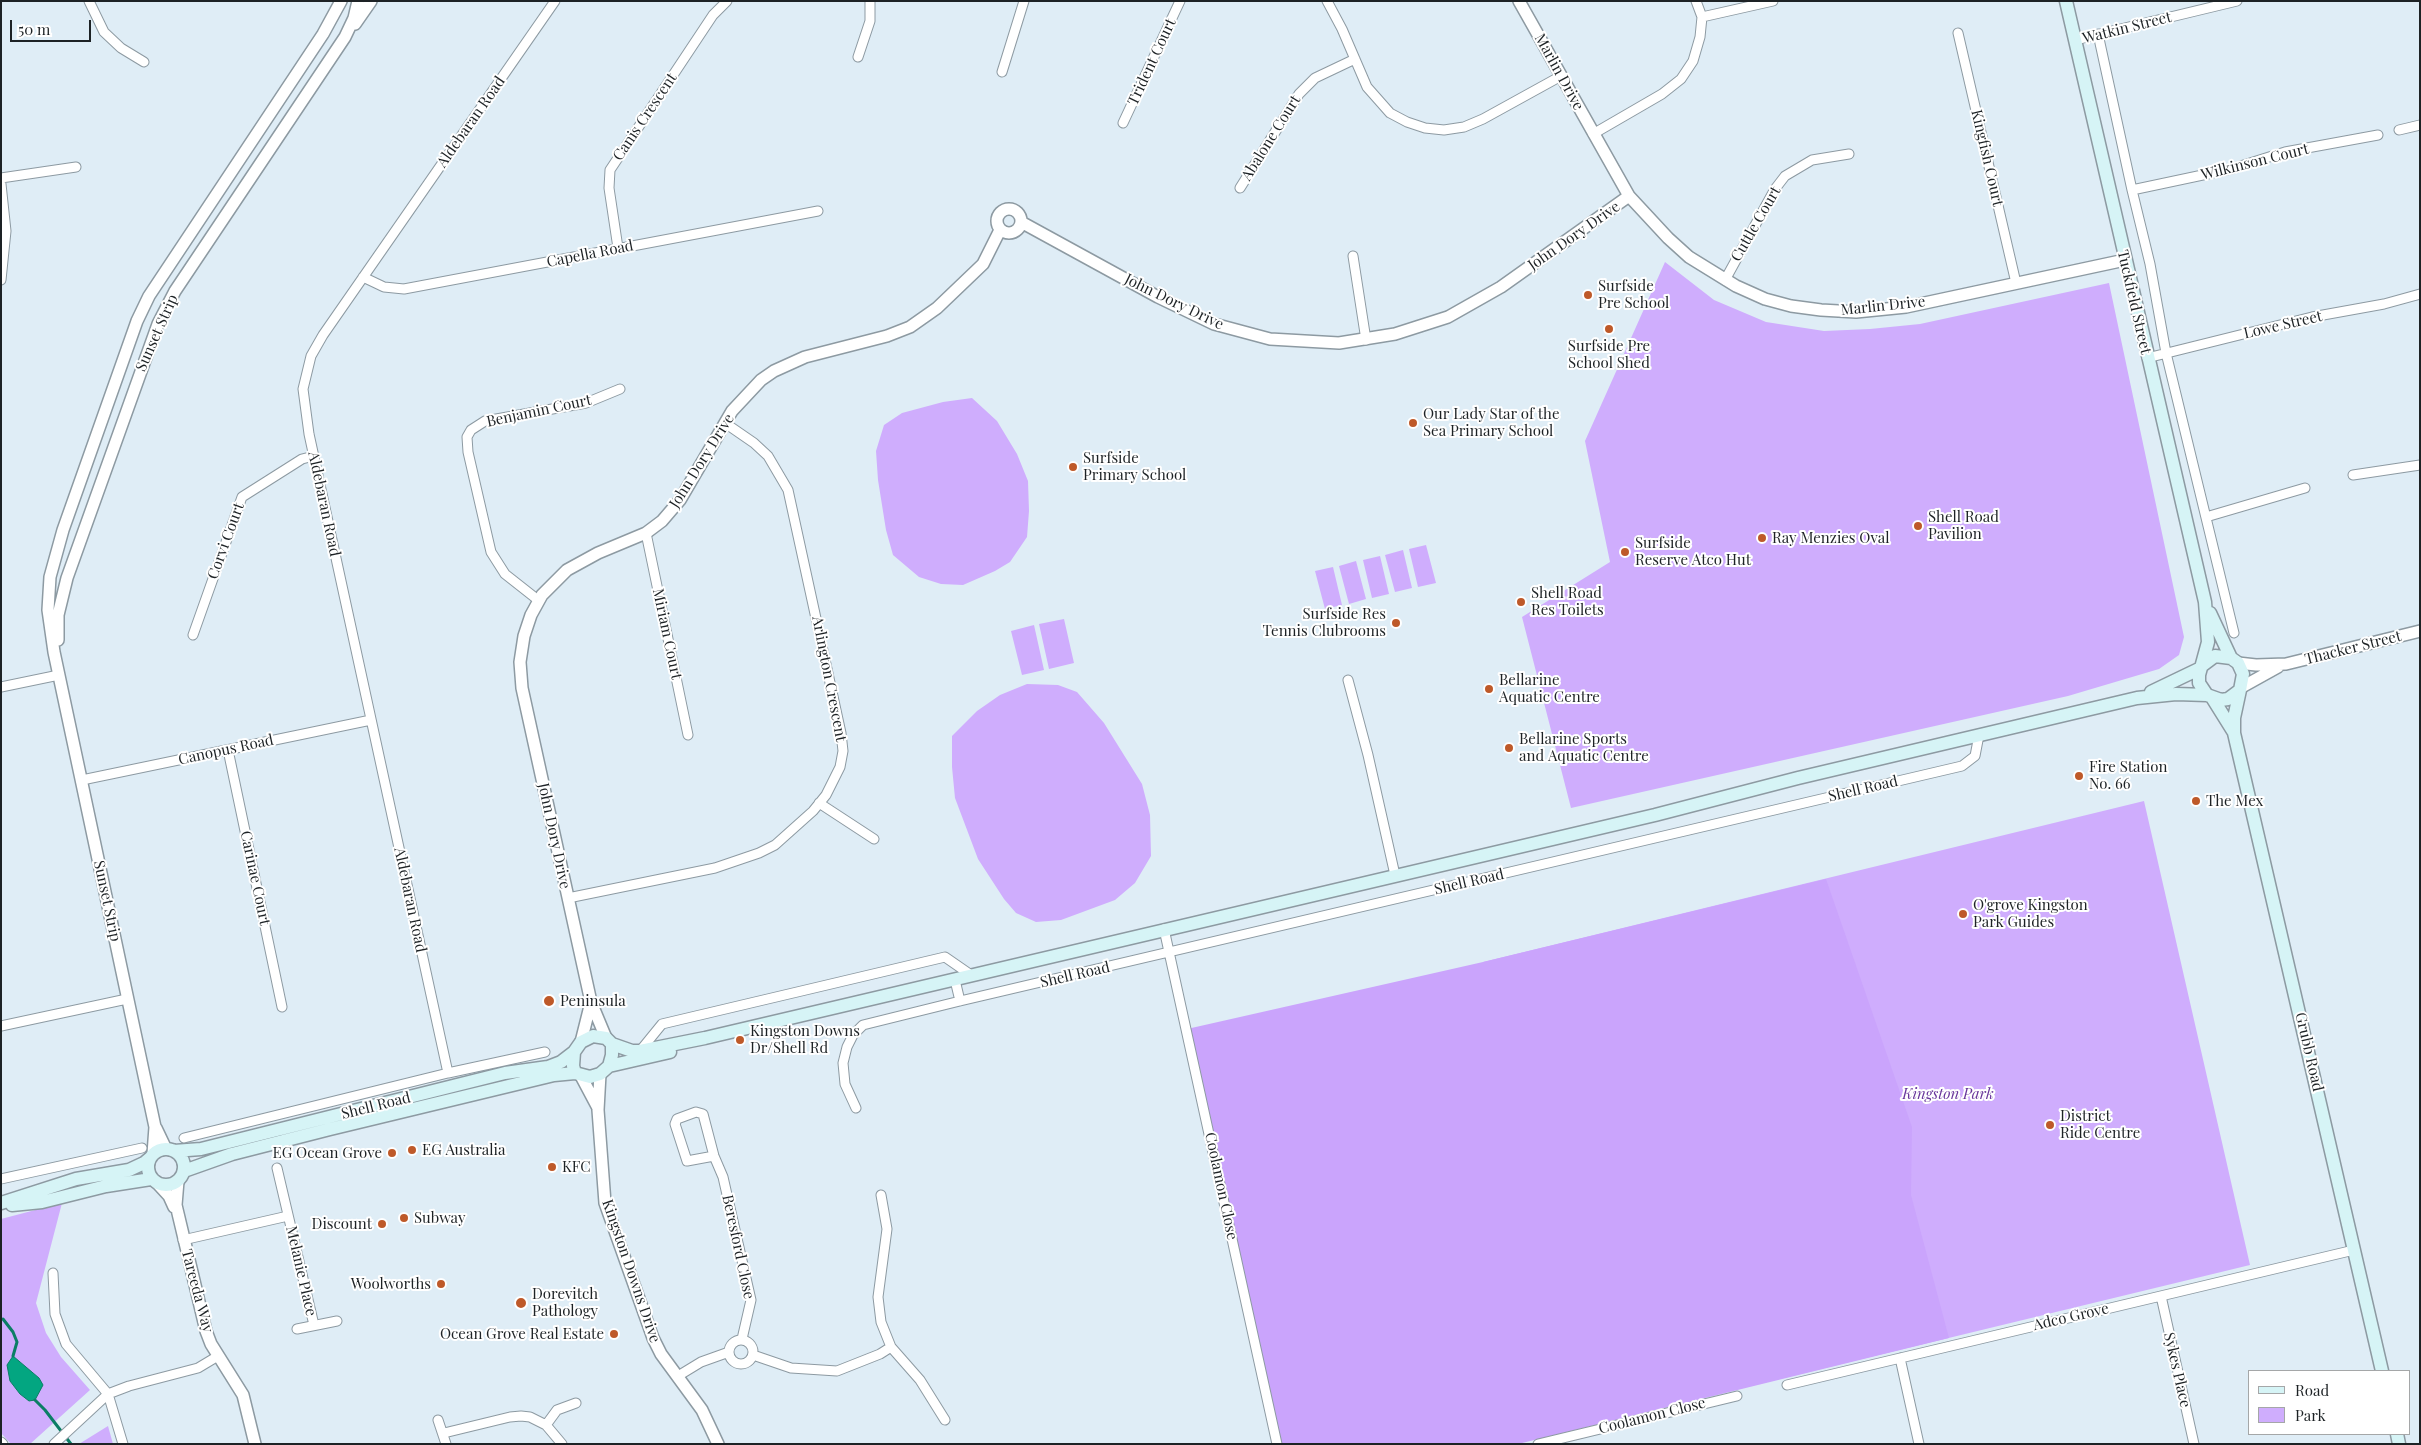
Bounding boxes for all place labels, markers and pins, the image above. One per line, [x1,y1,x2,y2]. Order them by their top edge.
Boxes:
place label: Surfside Pre School [1598,277,1669,312]
marker: Surfside Pre School [1582,289,1594,301]
marker: Surfside Pre School Shed [1603,323,1615,335]
place label: Surfside Pre School Shed [1568,337,1650,372]
place label: Our Lady Star of the Sea Primary School [1423,405,1559,440]
marker: Our Lady Star of the Sea Primary School [1407,417,1419,429]
place label: Surfside Primary School [1083,449,1186,484]
marker: Surfside Primary School [1067,461,1079,473]
place label: Shell Road Pavilion [1928,508,1999,543]
marker: Shell Road Pavilion [1912,520,1924,532]
place label: Ray Menzies Oval [1772,529,1889,547]
marker: Ray Menzies Oval [1756,532,1768,544]
place label: Surfside Reserve Atco Hut [1635,534,1751,569]
marker: Surfside Reserve Atco Hut [1619,546,1631,558]
place label: Shell Road Res Toilets [1531,584,1604,619]
marker: Shell Road Res Toilets [1515,596,1527,608]
place label: Surfside Res Tennis Clubrooms [1262,605,1386,640]
marker: Surfside Res Tennis Clubrooms [1390,617,1402,629]
place label: Bellarine Aquatic Centre [1499,671,1600,706]
marker: Bellarine Aquatic Centre [1483,683,1495,695]
place label: Bellarine Sports and Aquatic Centre [1519,730,1649,765]
marker: Bellarine Sports and Aquatic Centre [1503,742,1515,754]
place label: Fire Station No. 66 [2089,758,2167,793]
marker: Fire Station No. 66 [2073,770,2085,782]
place label: The Mex [2206,792,2263,810]
marker: The Mex [2190,795,2202,807]
place label: O'grove Kingston Park Guides [1973,896,2088,931]
marker: O'grove Kingston Park Guides [1957,908,1969,920]
place label: Peninsula [560,992,626,1010]
marker: Peninsula [542,994,556,1008]
place label: Kingston Downs Dr/Shell Rd [750,1022,860,1057]
marker: Kingston Downs Dr/Shell Rd [734,1034,746,1046]
place label: District Ride Centre [2060,1107,2140,1142]
marker: District Ride Centre [2044,1119,2056,1131]
place label: EG Australia [422,1141,505,1159]
place label: EG Ocean Grove [273,1144,382,1162]
marker: EG Australia [406,1144,418,1156]
marker: EG Ocean Grove [386,1147,398,1159]
place label: KFC [562,1158,591,1176]
marker: KFC [546,1161,558,1173]
place label: Subway [414,1209,466,1227]
marker: Subway [398,1212,410,1224]
place label: Discount [312,1215,372,1233]
marker: Discount [376,1218,388,1230]
place label: Woolworths [351,1275,431,1293]
marker: Woolworths [435,1278,447,1290]
place label: Dorevitch Pathology [532,1285,598,1320]
marker: Dorevitch Pathology [514,1296,528,1310]
place label: Ocean Grove Real Estate [440,1325,604,1343]
marker: Ocean Grove Real Estate [608,1328,620,1340]

